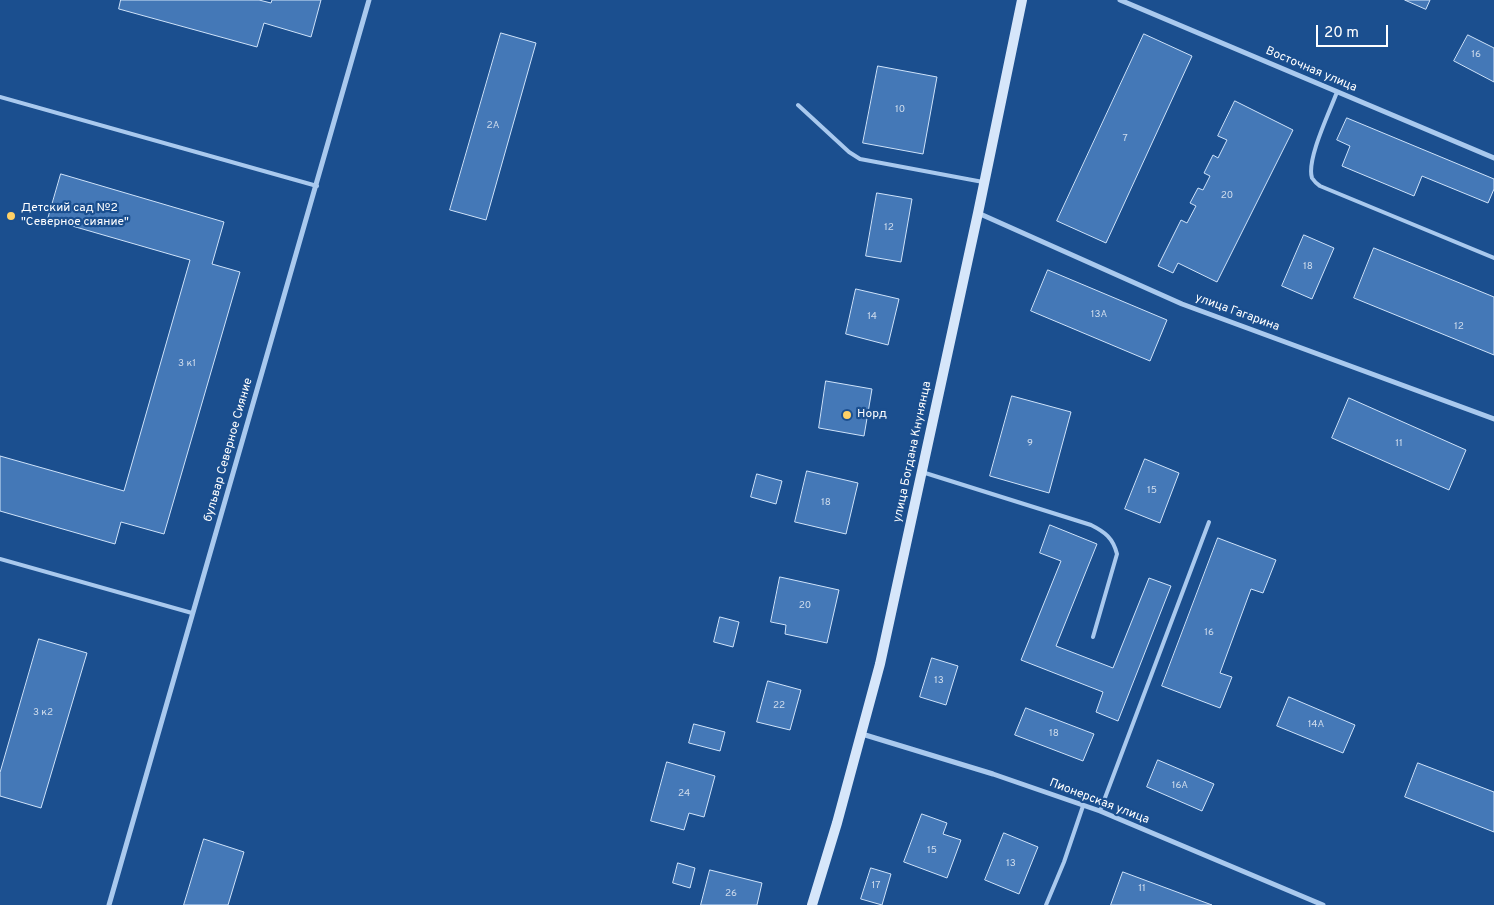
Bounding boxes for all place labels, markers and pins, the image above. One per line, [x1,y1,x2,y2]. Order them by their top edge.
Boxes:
place label: Детский сад №2 "Северное сияние" [21,202,129,230]
marker: Детский сад №2 "Северное сияние" [5,210,17,222]
place label: Норд [857,408,887,422]
marker: Норд [841,409,853,421]

